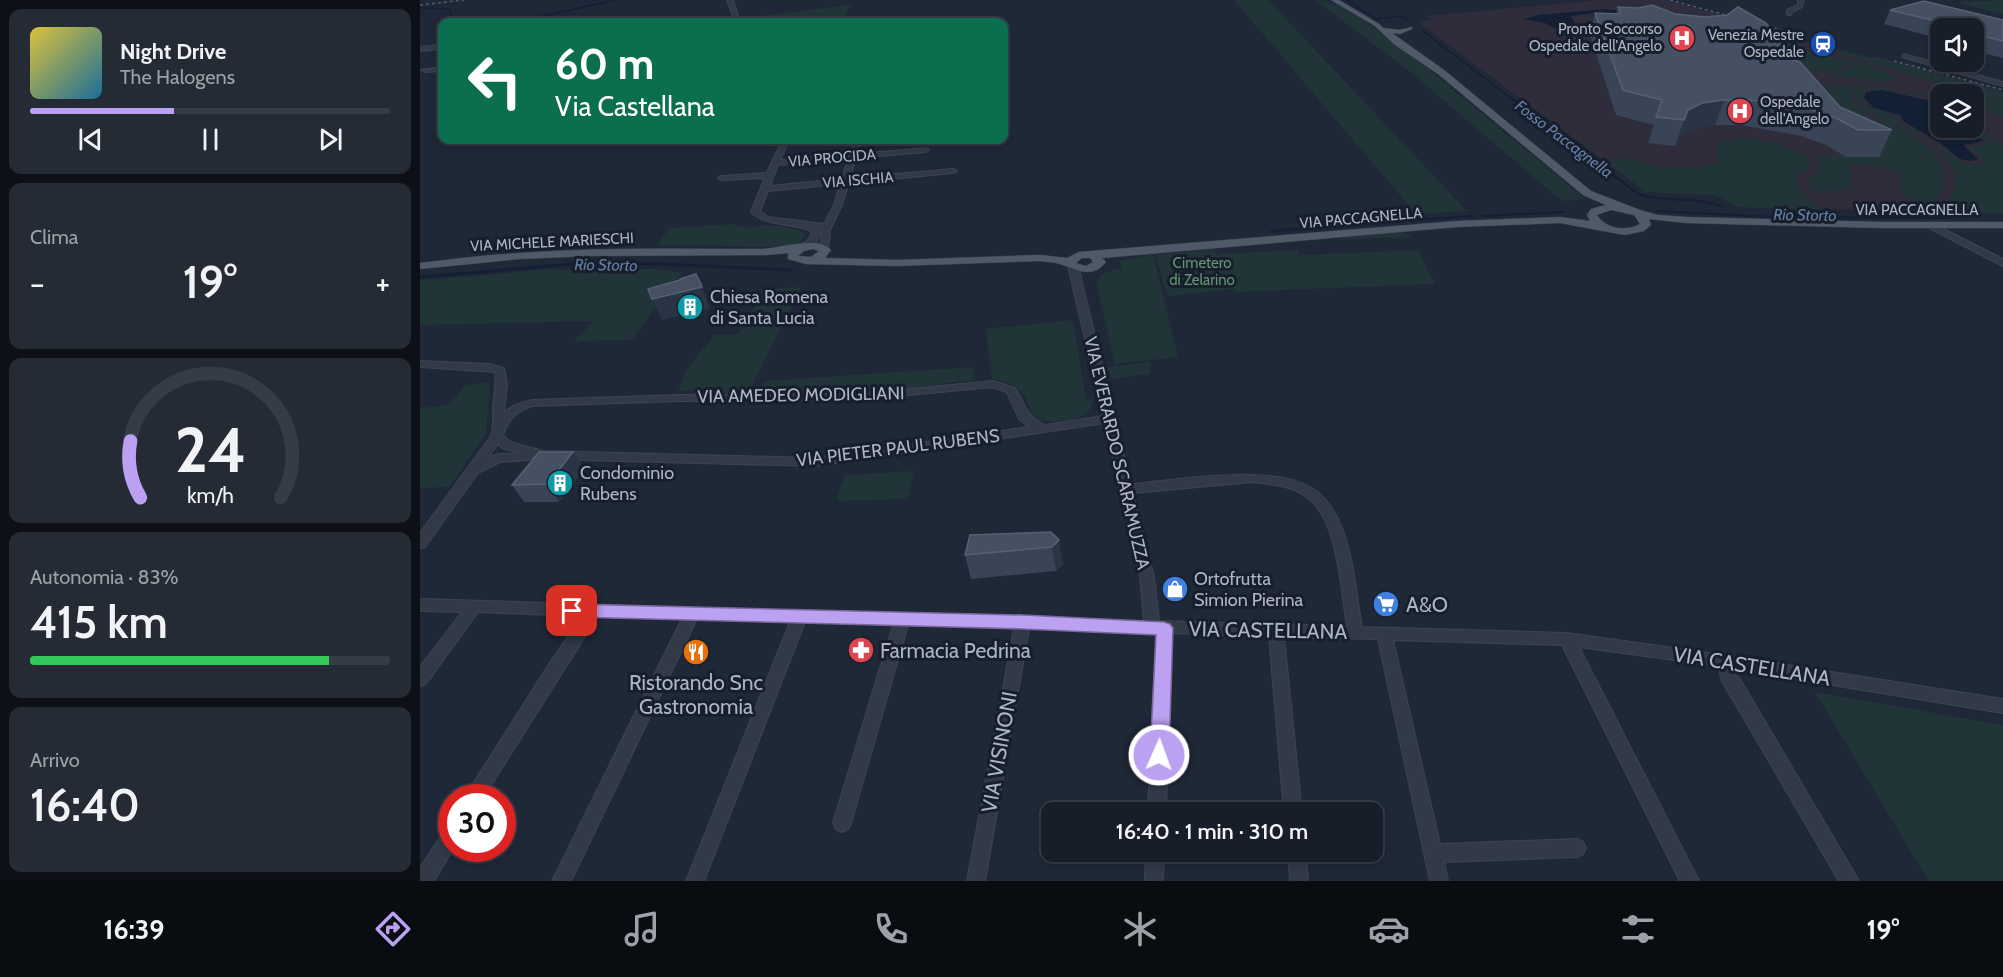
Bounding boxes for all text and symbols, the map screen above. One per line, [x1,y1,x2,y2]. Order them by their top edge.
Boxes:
map controls [1930,18,1984,138]
button: sound [1930,18,1984,72]
place label: Pronto Soccorso Ospedale dell'Angelo [1529,20,1662,55]
hospital icon: Pronto Soccorso Ospedale dell'Angelo [1667,23,1697,53]
place label: Venezia Mestre Ospedale [1708,26,1804,61]
station icon: Venezia Mestre Ospedale [1808,29,1838,59]
text: Night Drive [120,38,226,65]
text: 60 m [555,38,654,90]
icon: left [456,42,534,120]
text: The Halogens [120,65,235,89]
button: layers [1930,84,1984,138]
text: Via Castellana [555,90,715,123]
place label: Ospedale dell'Angelo [1760,93,1829,128]
water label: Fosso Paccagnella [1511,96,1617,182]
hospital icon: Ospedale dell'Angelo [1725,96,1755,126]
icon: previous [74,123,107,156]
icon: pause [194,123,227,156]
icon: next [314,123,347,156]
street label: VIA PROCIDA [787,145,877,171]
street label: VIA ISCHIA [822,168,895,192]
street label: VIA PACCAGNELLA [1855,201,1979,219]
street label: VIA PACCAGNELLA [1299,204,1424,232]
water label: Rio Storto [1773,205,1837,225]
text: Clima [30,225,78,249]
street label: VIA MICHELE MARIESCHI [470,229,634,255]
park label: Cimetero di Zelarino [1169,254,1235,289]
text: 19° [183,255,237,309]
water label: Rio Storto [574,255,638,275]
text: − [30,263,45,303]
text: + [375,263,390,303]
place label: Chiesa Romena di Santa Lucia [710,286,828,329]
building icon: Chiesa Romena di Santa Lucia [675,292,705,322]
street label: VIA EVERARDO SCARAMUZZA [1079,334,1155,572]
street label: VIA AMEDEO MODIGLIANI [697,382,905,408]
text: 24 [174,412,246,488]
street label: VIA PIETER PAUL RUBENS [795,425,1001,471]
place label: Condominio Rubens [580,462,674,505]
building icon: Condominio Rubens [545,468,575,498]
text: km/h [187,482,233,508]
text: Autonomia · 83% [30,565,178,589]
place label: Ortofrutta Simion Pierina [1194,568,1304,611]
shop icon: Ortofrutta Simion Pierina [1160,574,1190,604]
pin [546,585,597,636]
supermarket icon: A&O [1371,589,1401,619]
place label: A&O [1406,592,1448,617]
icon: arrive [555,594,588,627]
text: 415 km [30,595,168,649]
street label: VIA CASTELLANA [1189,616,1348,644]
pharmacy icon: Farmacia Pedrina [846,635,876,665]
restaurant icon: Ristorando Snc Gastronomia [681,637,711,667]
place label: Farmacia Pedrina [880,638,1031,663]
street label: VIA CASTELLANA [1672,641,1832,691]
place label: Ristorando Snc Gastronomia [629,670,763,719]
street label: VIA VISINONI [976,689,1022,815]
position arrow [1127,723,1191,787]
text: Arrivo [30,748,80,772]
text: 16:40 [30,778,140,832]
speed limit sign: 30 [438,784,516,862]
text: 16:40 · 1 min · 310 m [1116,818,1308,845]
icon: directions [372,908,414,950]
icon: music [621,908,663,950]
icon: phone [870,908,912,950]
icon: climate [1119,908,1161,950]
icon: car [1368,908,1410,950]
icon: filters [1617,908,1659,950]
text: 16:39 [104,913,164,946]
text: 19° [1866,913,1899,946]

